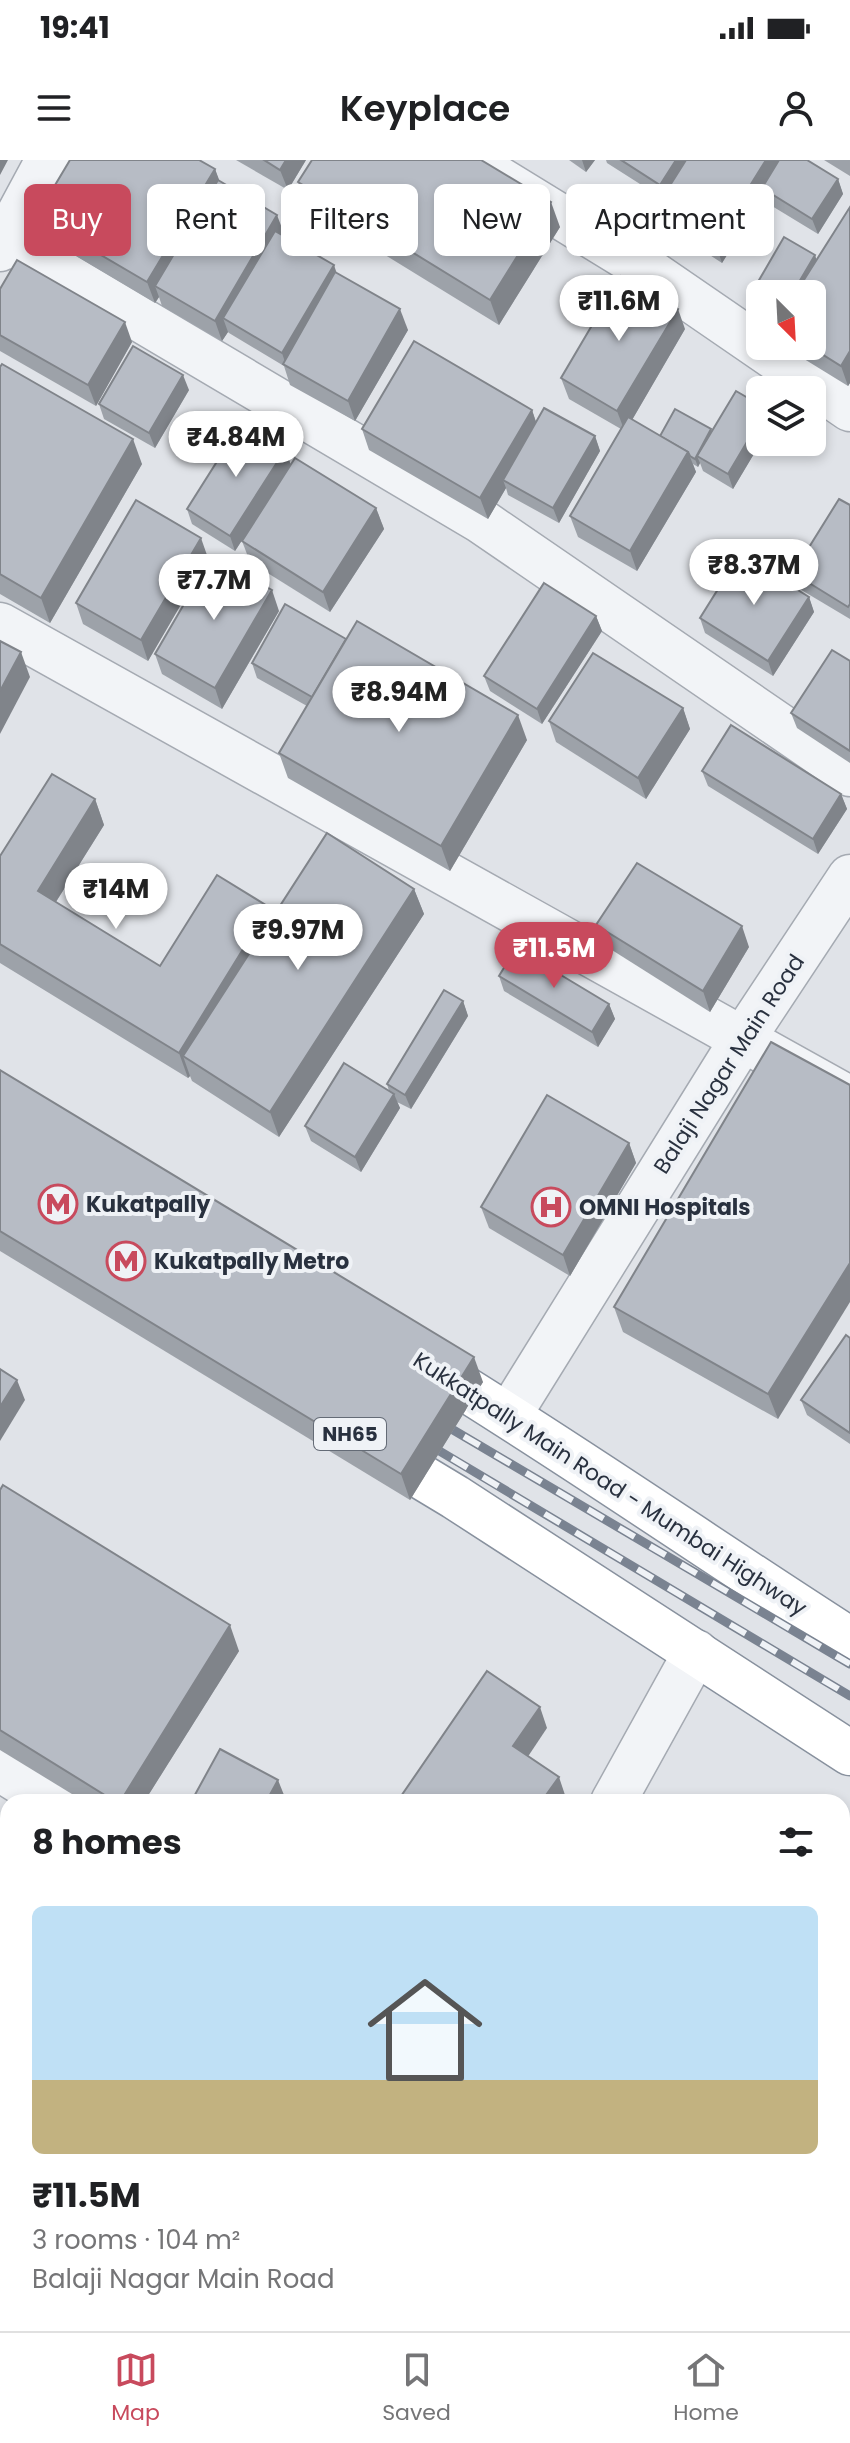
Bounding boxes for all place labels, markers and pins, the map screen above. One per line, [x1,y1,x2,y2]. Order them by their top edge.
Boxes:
pin: ₹11.6M [554,275,684,343]
pin: ₹4.84M [171,411,301,479]
pin: ₹8.37M [689,539,819,607]
pin: ₹7.7M [158,554,270,622]
pin: ₹8.94M [334,666,464,734]
pin: ₹14M [69,863,163,931]
pin: ₹9.97M [233,904,363,972]
pin: ₹11.5M [489,922,619,990]
metro station icon: Kukatpally [37,1183,79,1225]
hospital icon: OMNI Hospitals [530,1186,572,1228]
place label: Kukatpally [86,1189,210,1220]
place label: OMNI Hospitals [579,1192,751,1223]
metro station icon: Kukatpally Metro [105,1240,147,1282]
place label: Kukatpally Metro [154,1246,349,1277]

